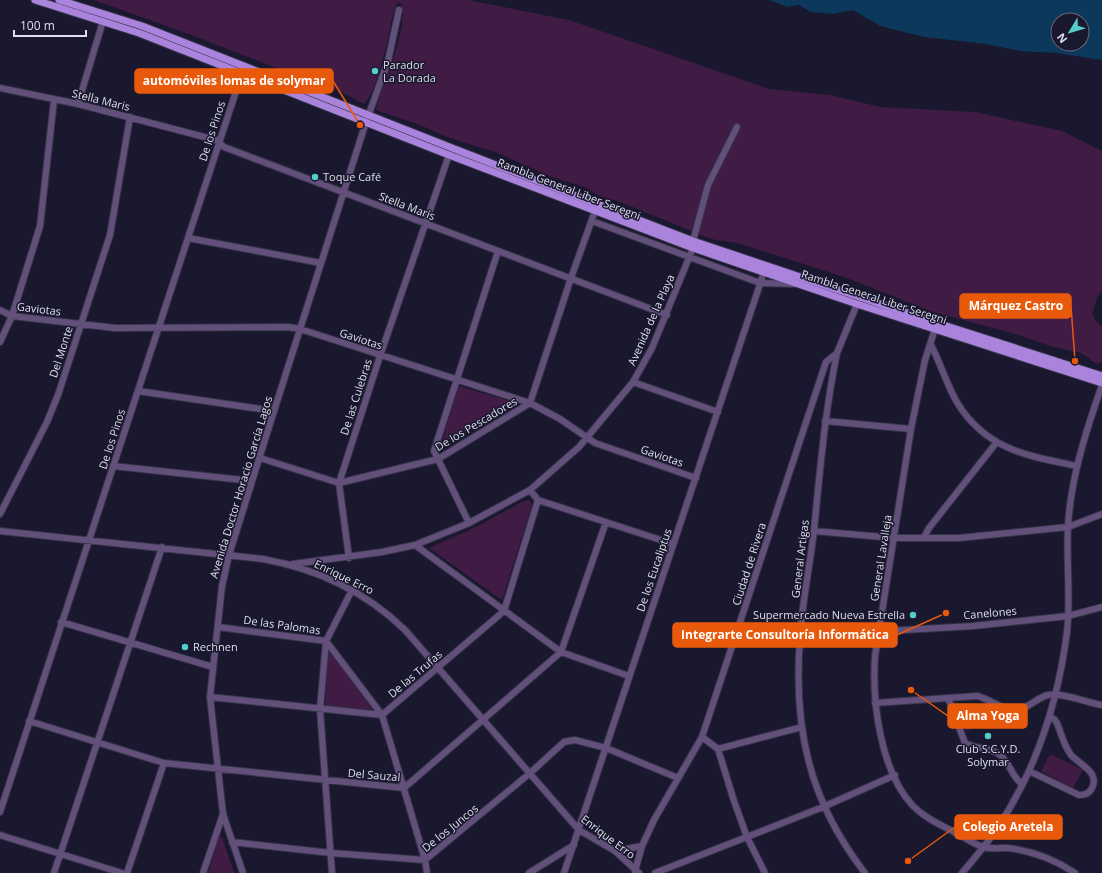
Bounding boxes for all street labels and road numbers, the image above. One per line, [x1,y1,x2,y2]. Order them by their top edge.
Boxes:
street label: Stella Maris [71,85,132,114]
street label: De los Pinos [195,99,228,163]
street label: Rambla General Liber Seregni [496,154,643,223]
street label: Stella Maris [377,188,437,223]
street label: Rambla General Liber Seregni [800,266,949,327]
street label: Avenida de la Playa [624,272,677,368]
street label: Gaviotas [16,298,62,319]
street label: Del Monte [45,324,76,379]
street label: Gaviotas [338,325,385,352]
street label: De las Culebras [336,357,375,437]
street label: De los Pescadores [432,393,520,454]
street label: Avenida Doctor Horacio García Lagos [206,394,275,580]
street label: De los Pinos [95,407,128,471]
street label: Gaviotas [639,441,686,470]
street label: General Lavalleja [866,514,895,602]
street label: General Artigas [787,519,812,599]
street label: Ciudad de Rivera [728,520,769,607]
street label: De los Eucaliptus [632,526,675,613]
street label: Enrique Erro [312,556,377,598]
street label: Canelones [963,603,1017,622]
street label: De las Palomas [243,612,322,637]
street label: De las Trufas [384,647,445,701]
street label: Del Sauzal [347,765,401,784]
street label: De los Juncos [419,800,481,855]
street label: Enrique Erro [578,811,639,862]

